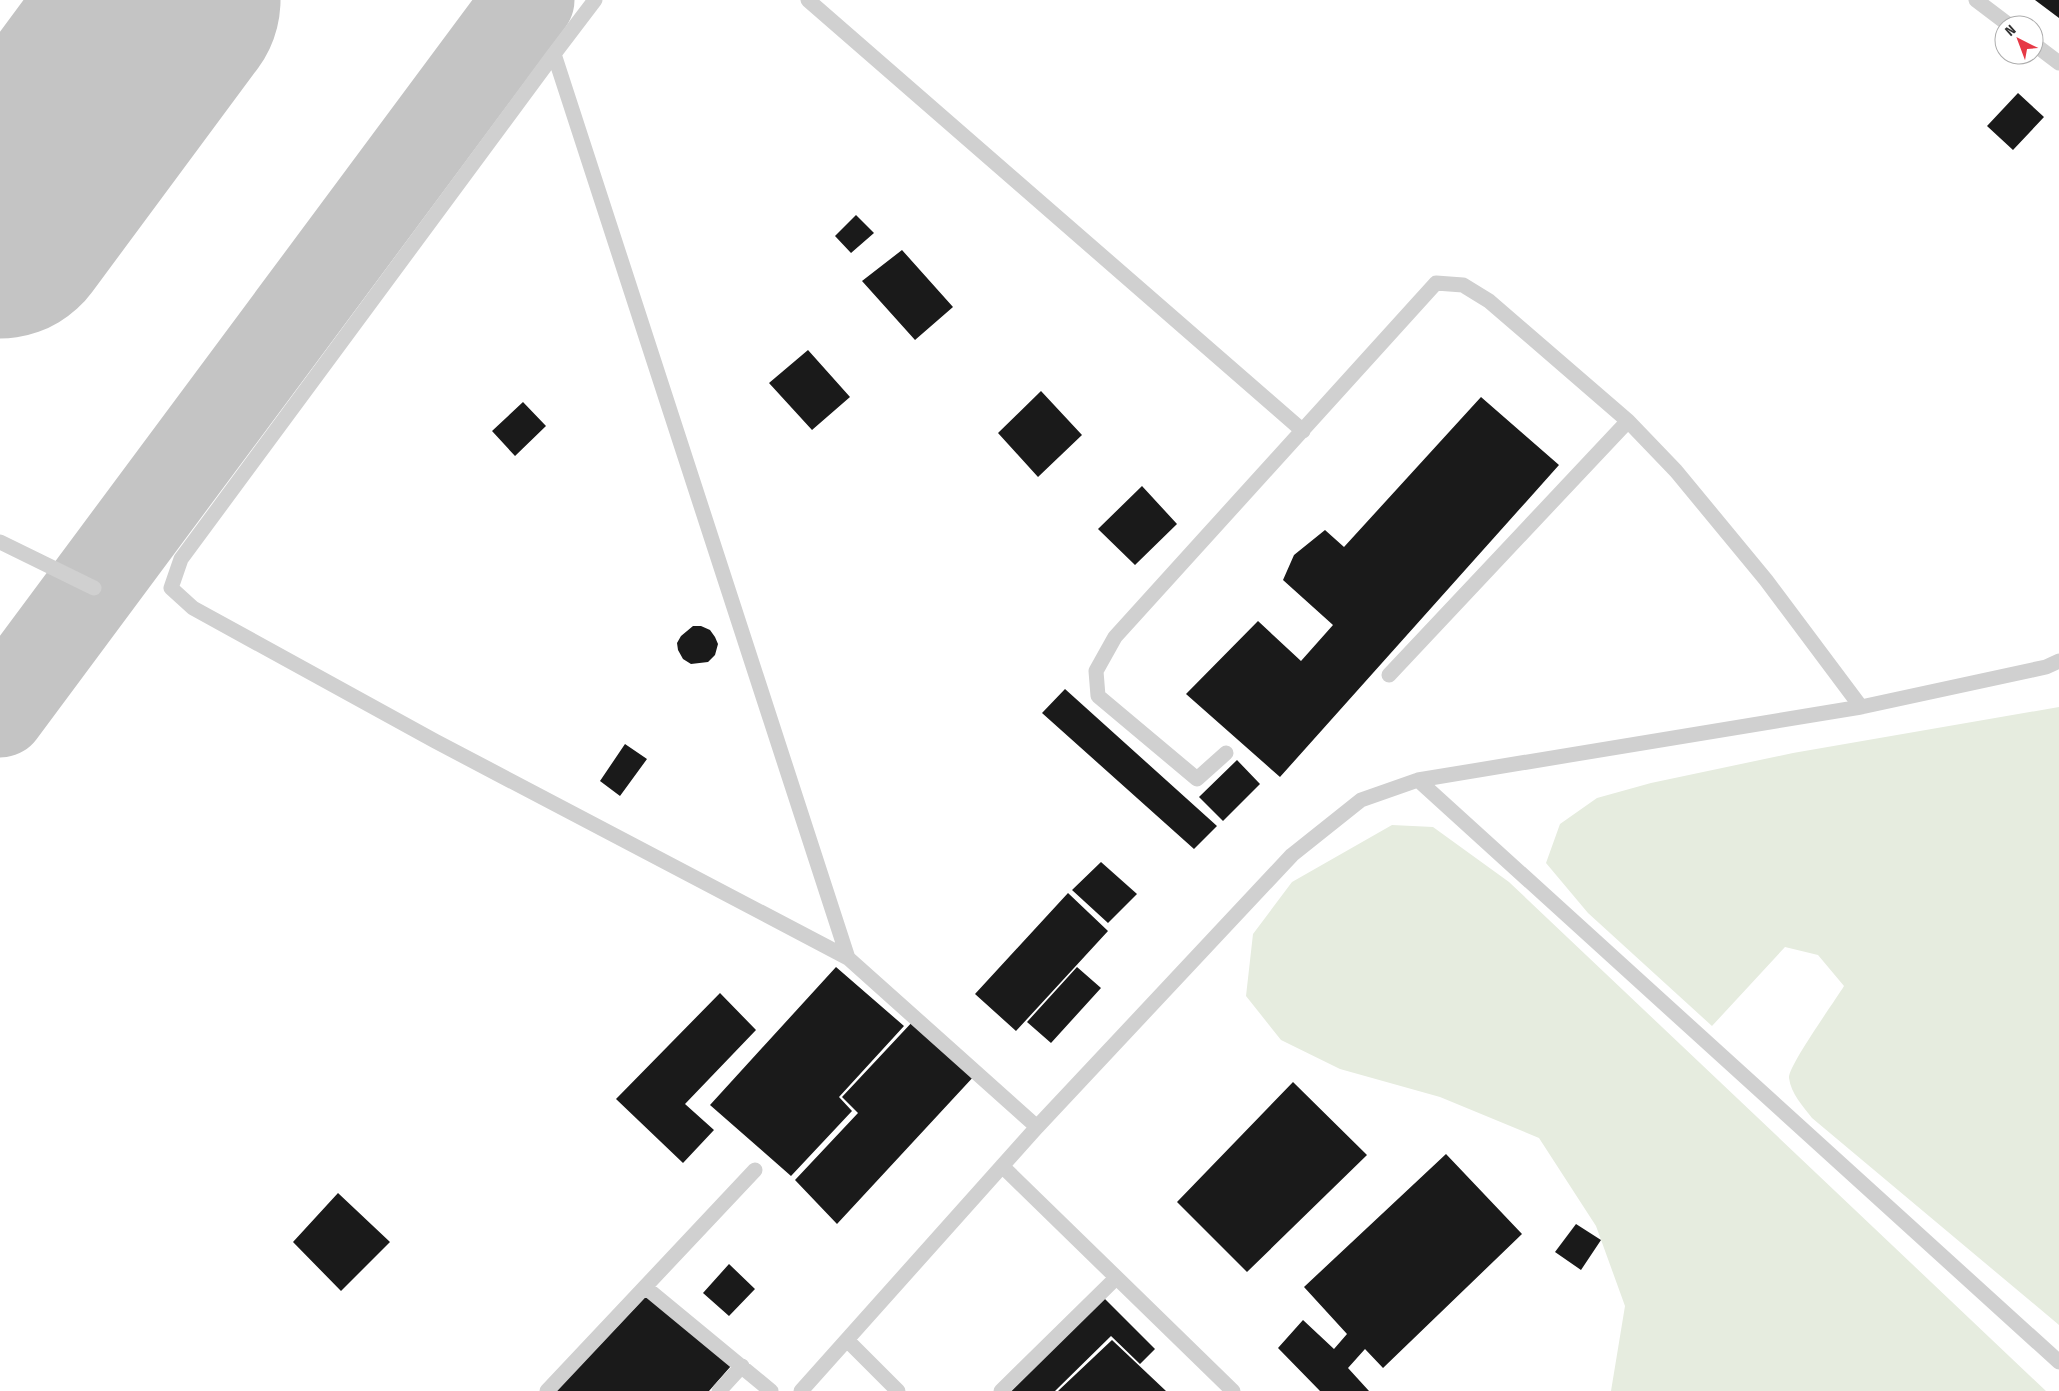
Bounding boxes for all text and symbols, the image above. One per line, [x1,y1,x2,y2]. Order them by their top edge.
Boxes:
north arrow [1994,15,2044,65]
text: N [2002,22,2019,40]

